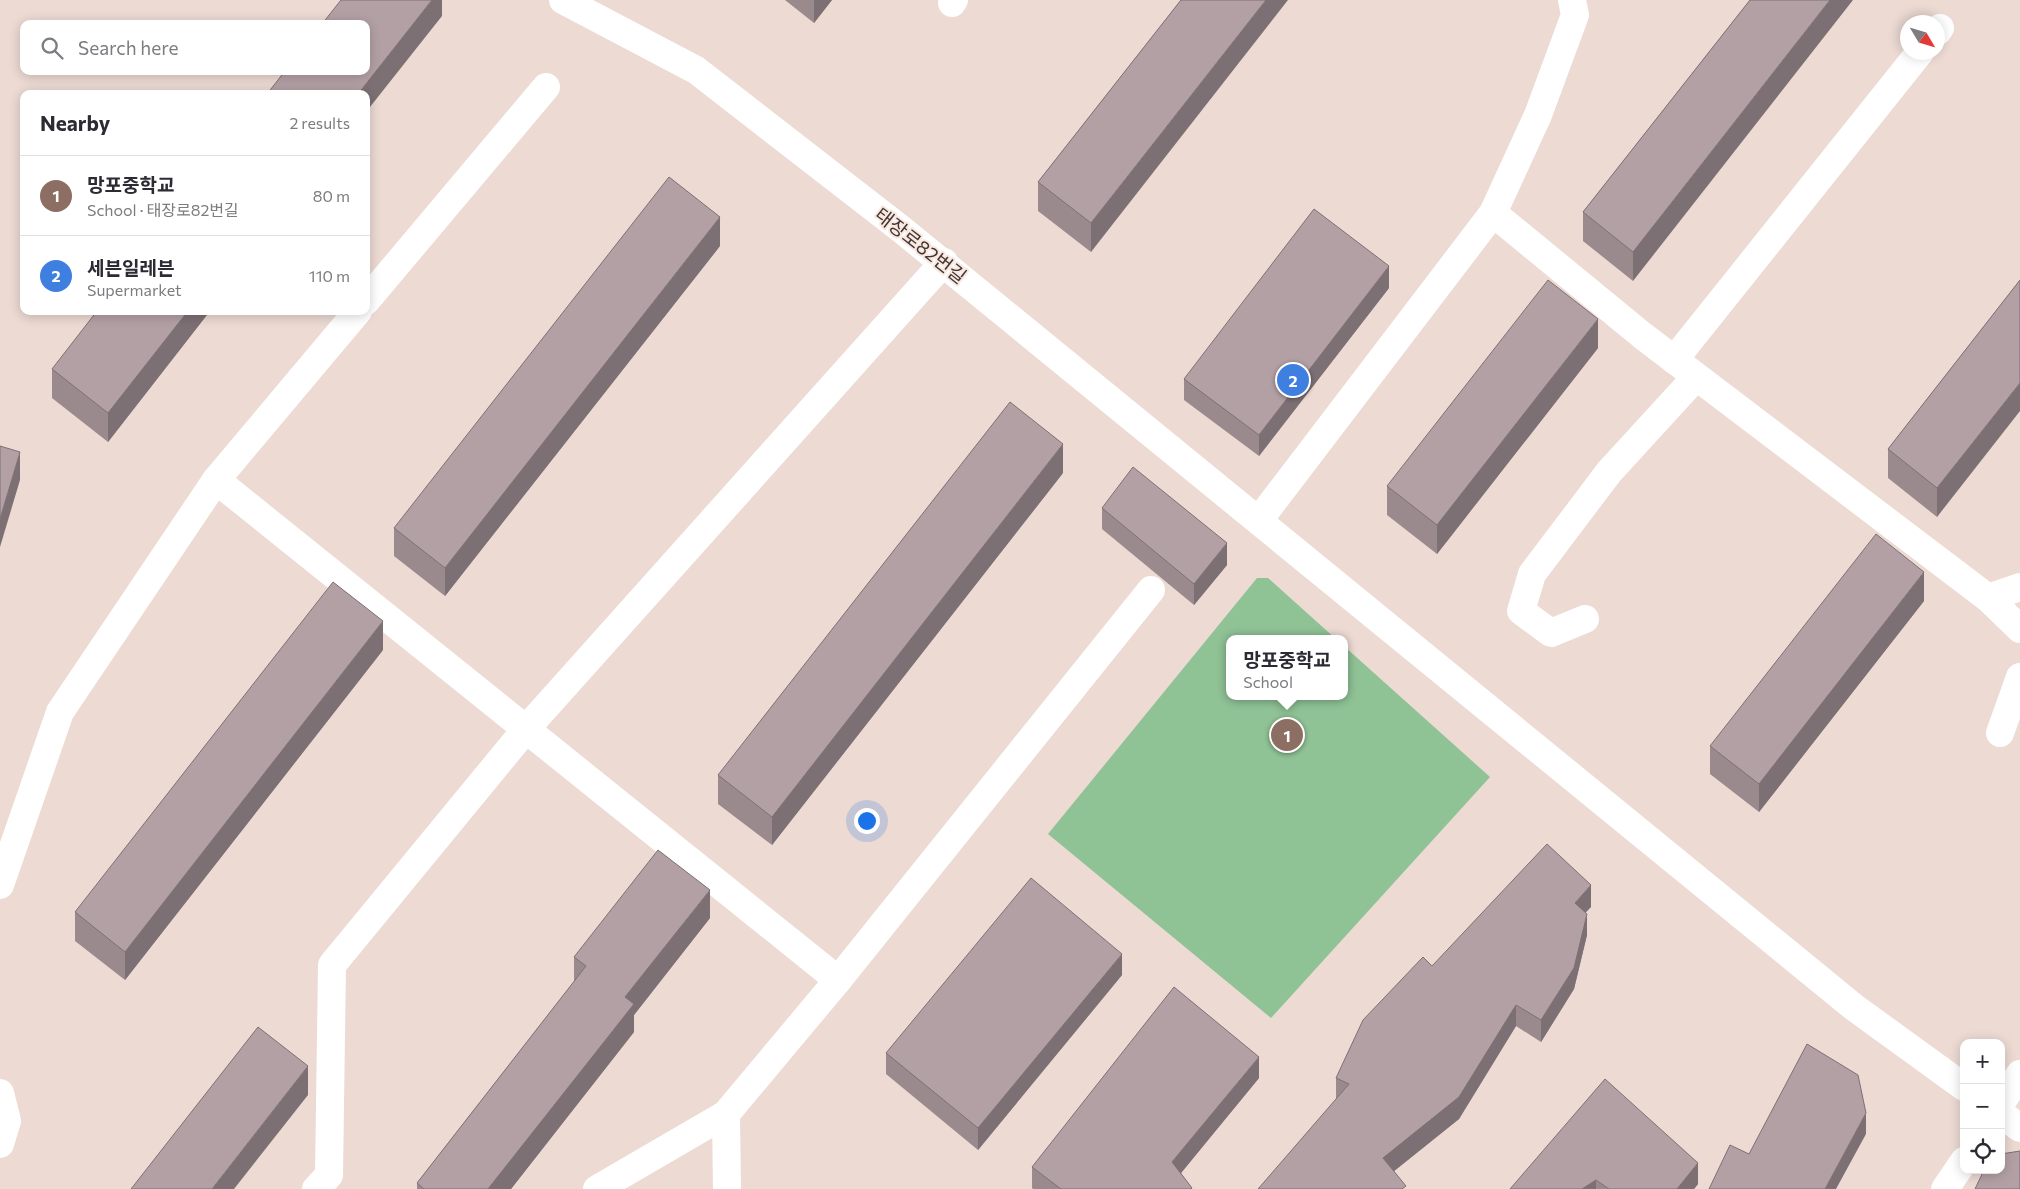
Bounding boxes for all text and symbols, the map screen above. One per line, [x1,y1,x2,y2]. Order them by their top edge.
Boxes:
north arrow [1900,15,1945,60]
search box [20,20,370,75]
icon: search [38,34,66,62]
text: Search here [78,36,178,59]
text: Nearby [40,110,110,135]
text: 2 results [289,113,350,132]
text: 망포중학교 [87,173,174,196]
text: 1 [52,186,60,205]
text: 80 m [313,186,350,205]
text: School · 태장로82번길 [87,200,239,219]
street label: 태장로82번길 [871,202,971,288]
text: 세븐일레븐 [87,256,174,279]
text: 2 [51,266,61,285]
text: 110 m [309,266,350,285]
text: Supermarket [87,280,182,299]
pin: 2 [1277,361,1309,399]
popup [1226,635,1348,700]
text: 망포중학교 [1243,648,1331,671]
text: School [1243,672,1293,691]
pin: 1 [1271,716,1303,754]
your location [854,808,880,834]
map controls [1960,1039,2005,1174]
button: + [1960,1039,2005,1084]
button: − [1960,1084,2005,1129]
button: locate [1960,1129,2005,1174]

